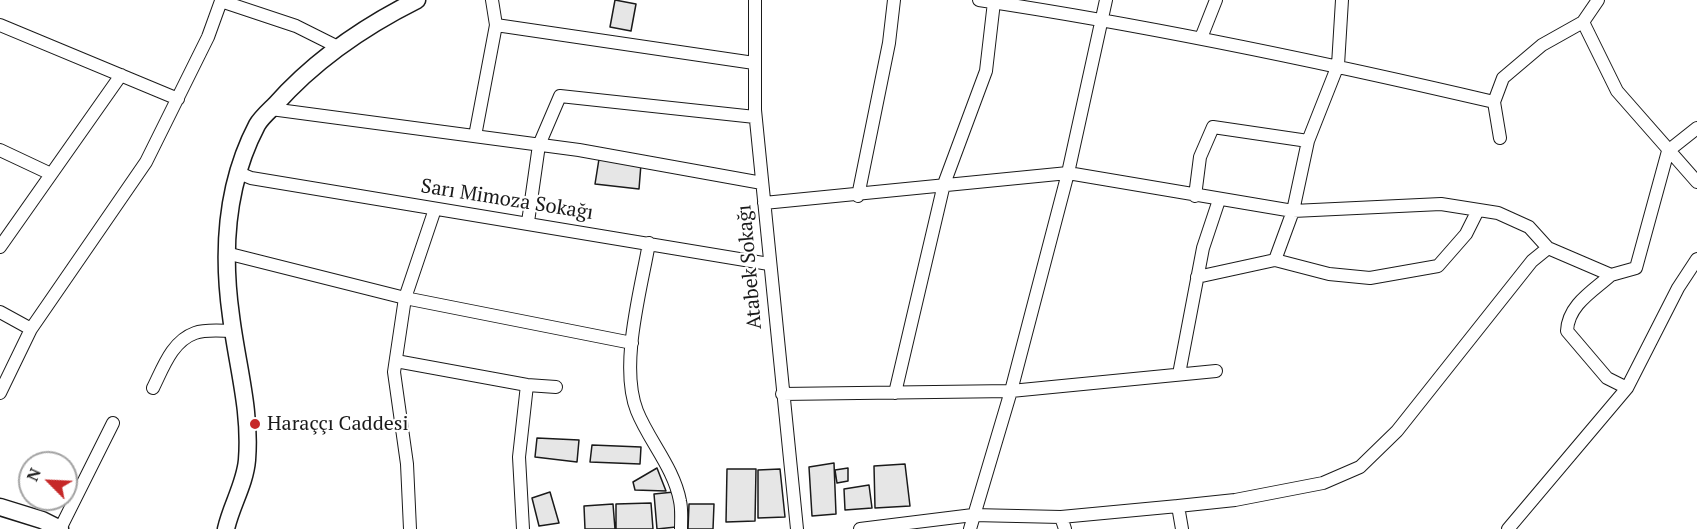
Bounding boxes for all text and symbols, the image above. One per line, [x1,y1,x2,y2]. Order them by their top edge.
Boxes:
street label: Sarı Mimoza Sokağı [419,175,595,225]
street label: Atabek Sokağı [733,204,767,330]
place label: Haraççı Caddesi [267,412,409,436]
marker: Haraççı Caddesi [248,417,262,431]
north arrow [18,451,78,511]
text: N [21,464,46,485]

